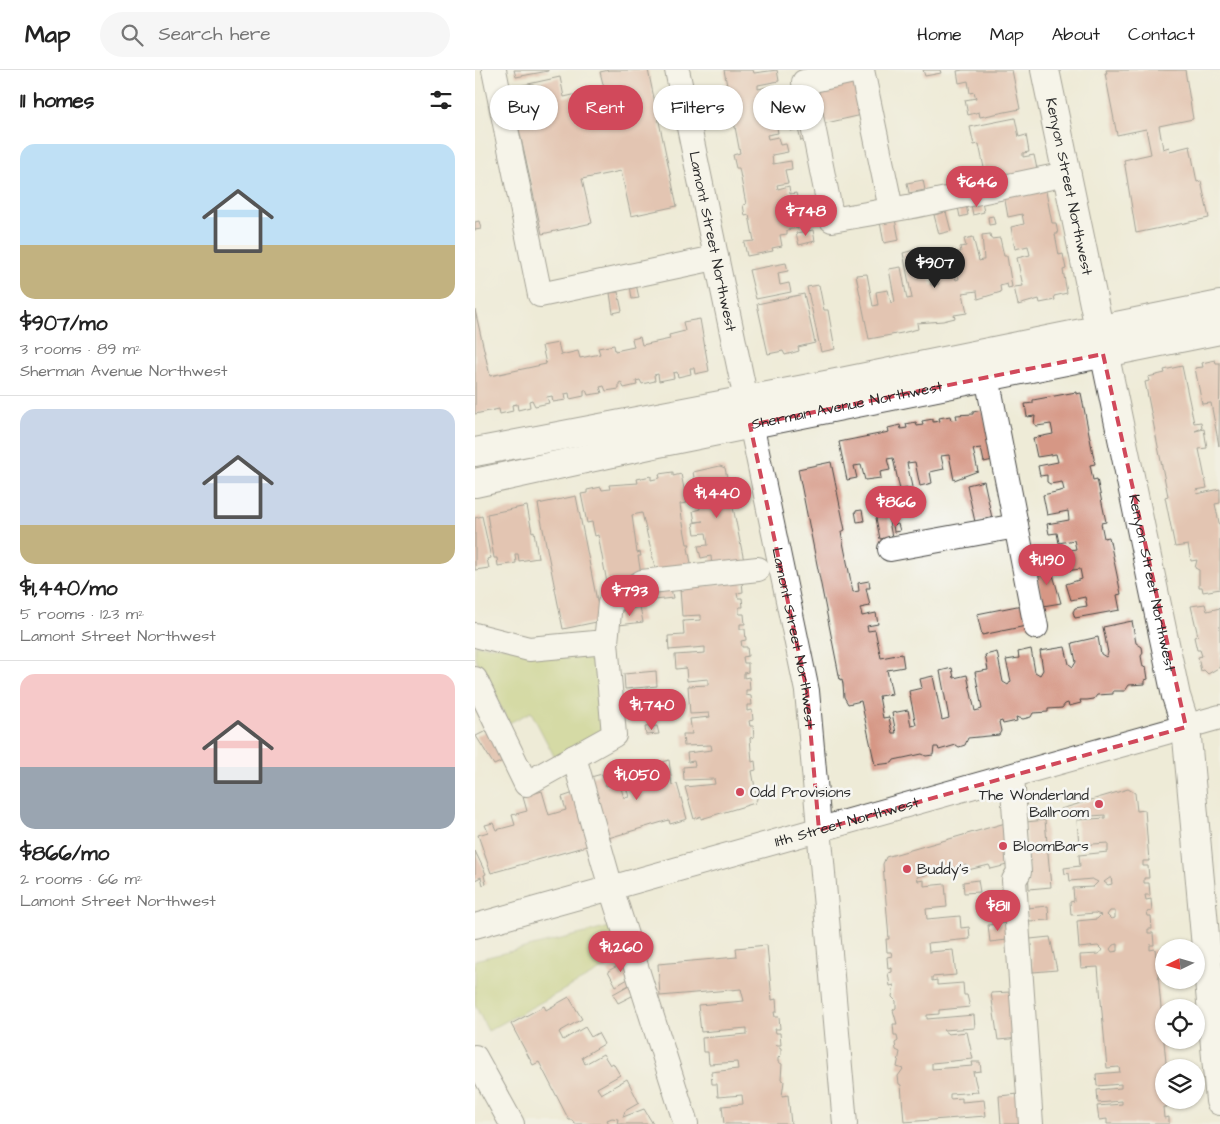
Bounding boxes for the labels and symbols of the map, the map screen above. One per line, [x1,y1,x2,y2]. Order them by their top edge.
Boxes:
street label: Kenyon Street Northwest [1040,96,1098,277]
street label: Lamont Street Northwest [683,149,741,333]
pin: $646 [947,166,1007,208]
pin: $748 [776,194,836,237]
pin: $907 [905,246,965,289]
street label: Sherman Avenue Northwest [750,376,944,435]
pin: $1,440 [676,476,758,519]
pin: $866 [866,486,926,528]
street label: Kenyon Street Northwest [1123,492,1181,674]
pin: $1,190 [1006,544,1088,586]
street label: Lamont Street Northwest [766,546,820,729]
pin: $793 [600,574,660,617]
pin: $1,740 [611,688,693,731]
pin: $1,050 [596,758,678,801]
place label: Odd Provisions [750,782,852,803]
place label: The Wonderland Ballroom [979,785,1089,823]
marker: Odd Provisions [734,786,746,798]
street label: 11th Street Northwest [772,792,921,852]
marker: The Wonderland Ballroom [1093,798,1105,810]
place label: BloomBars [1013,836,1089,857]
marker: BloomBars [997,840,1009,852]
place label: Buddy's [917,859,969,881]
marker: Buddy's [901,863,913,875]
pin: $811 [968,890,1028,932]
pin: $1,260 [580,930,662,973]
north arrow [1155,939,1205,989]

